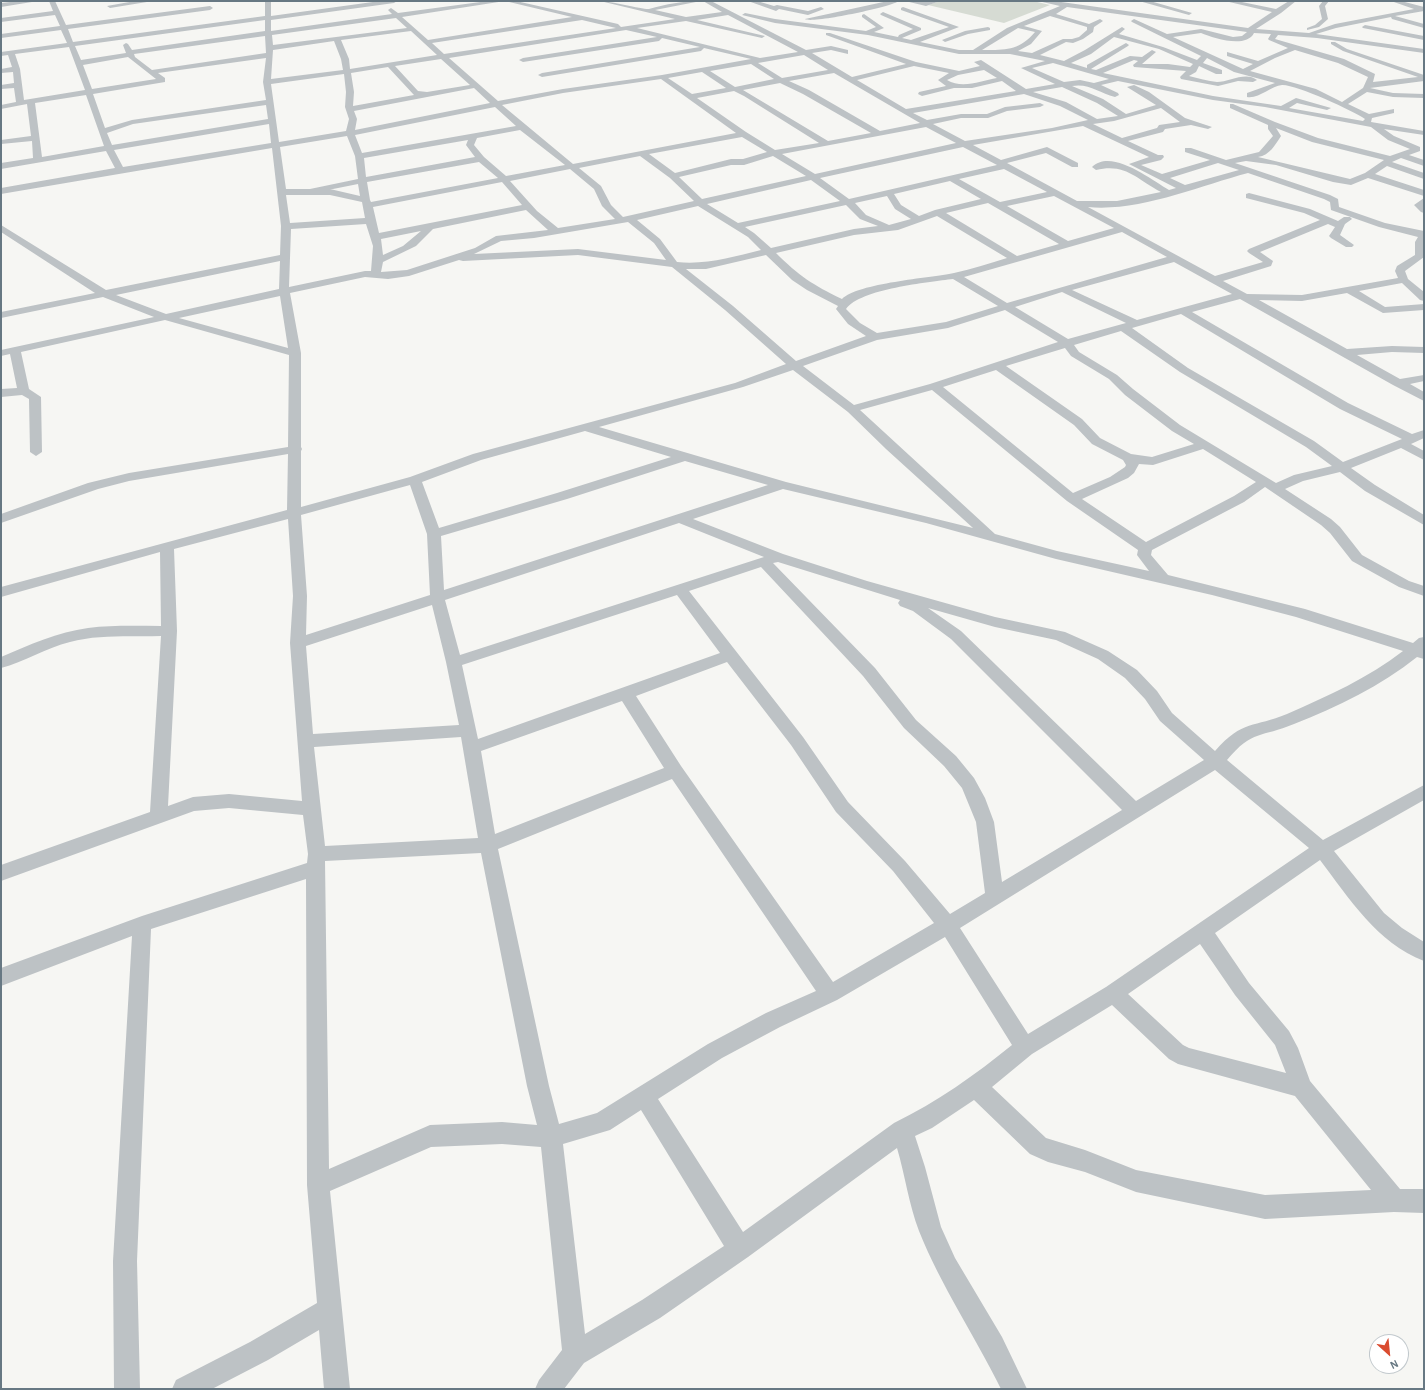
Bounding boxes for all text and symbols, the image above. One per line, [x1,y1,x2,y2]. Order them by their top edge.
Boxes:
north arrow [1369,1334,1409,1374]
text: N [1388,1358,1400,1371]

